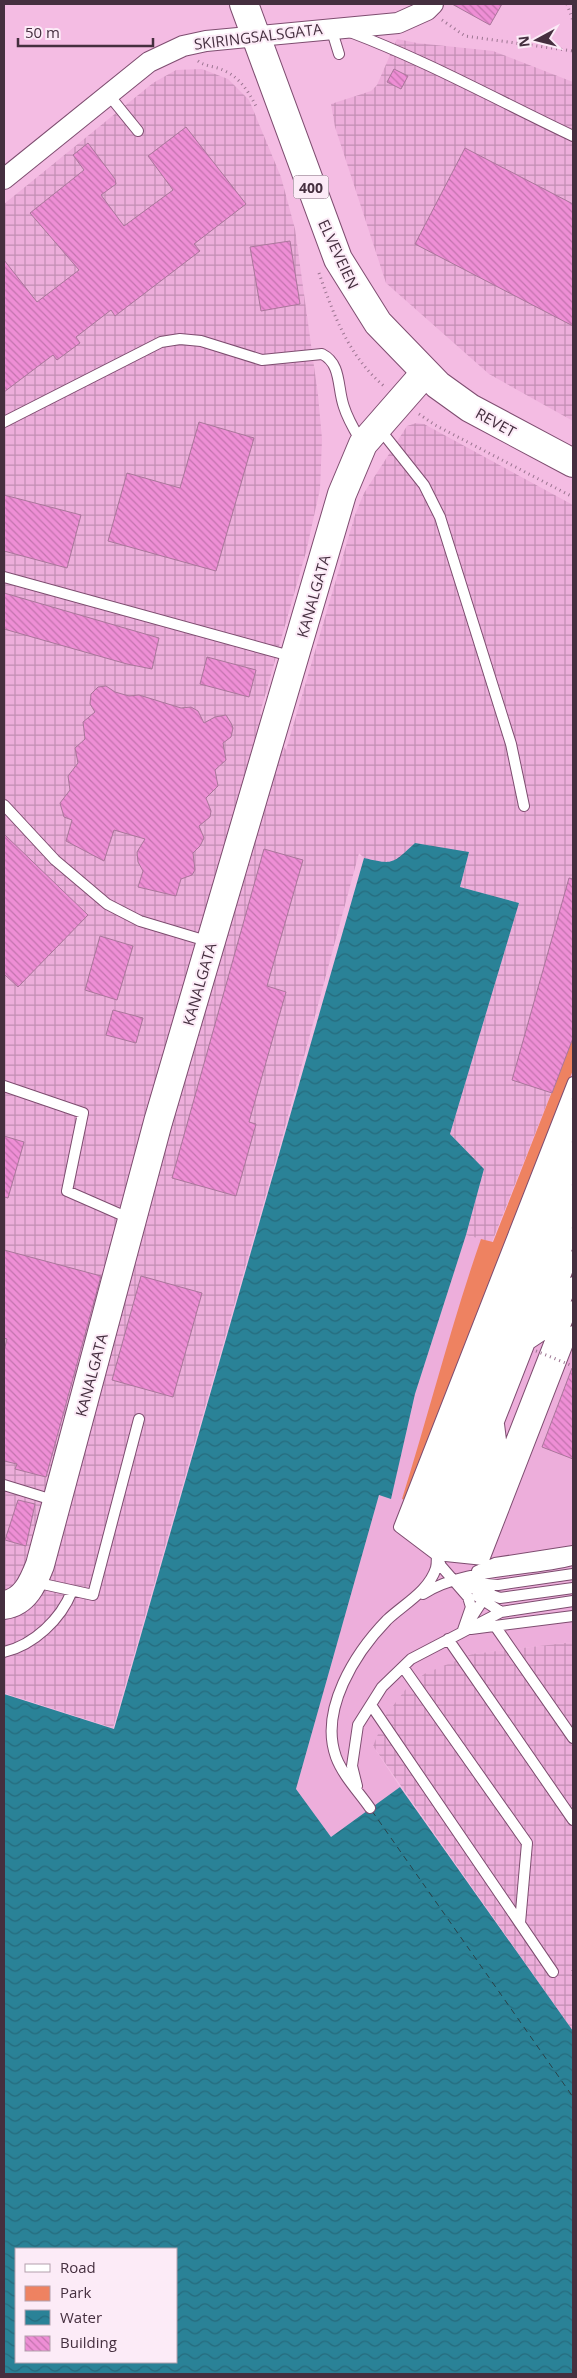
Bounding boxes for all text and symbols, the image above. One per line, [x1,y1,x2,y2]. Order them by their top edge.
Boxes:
scale bar [18,15,152,47]
north arrow [512,15,562,65]
street label: SKIRINGSALSGATA [193,18,324,54]
text: 50 m [25,22,60,42]
text: N [513,35,534,48]
road number: 400 [294,176,328,198]
street label: ELVEVEIEN [314,216,364,292]
street label: REVET [472,403,520,442]
street label: KANALGATA [292,552,335,640]
street label: KANALGATA [178,940,221,1028]
street label: KANALGATA [70,1331,112,1419]
legend [15,2248,178,2363]
text: Road [60,2257,96,2277]
text: Park [60,2282,91,2302]
text: Water [60,2307,102,2327]
text: Building [60,2332,117,2352]

